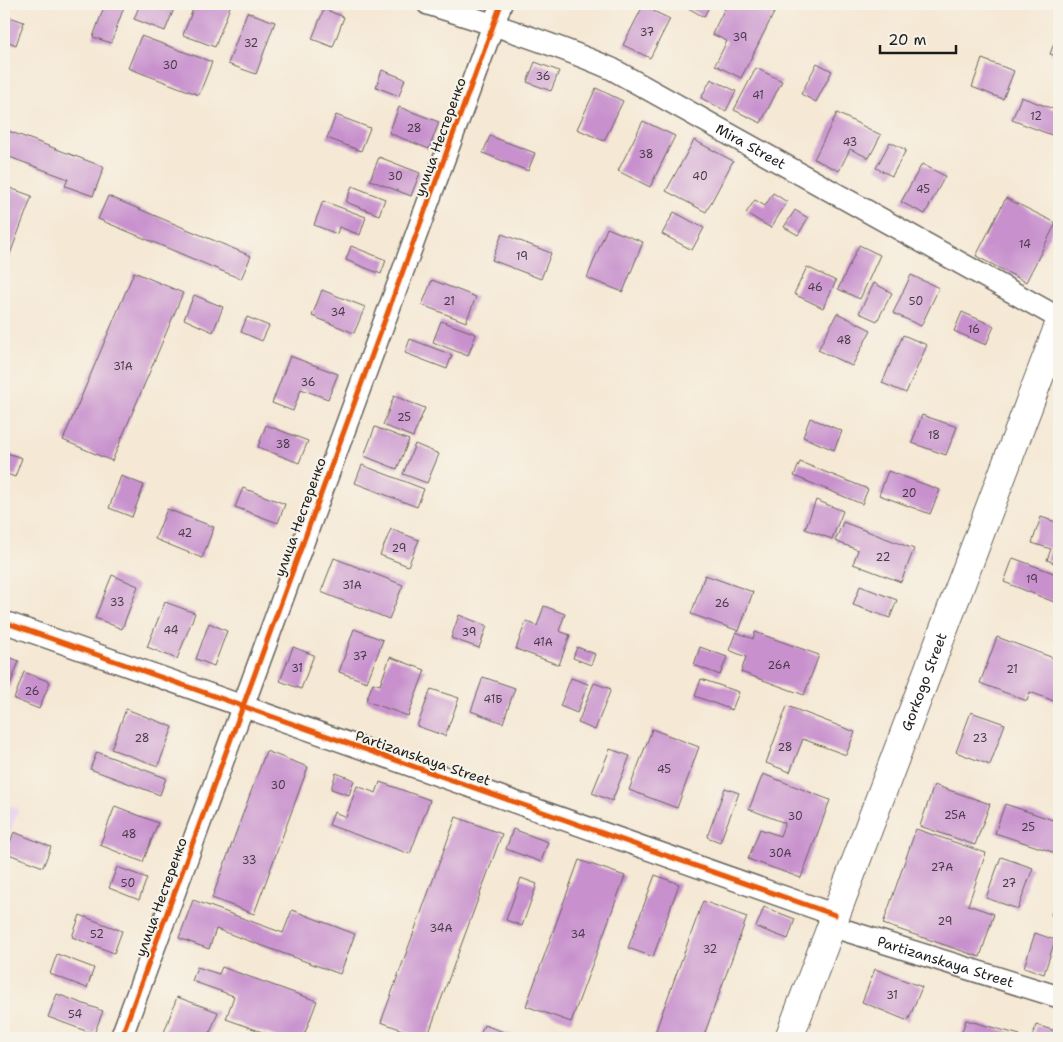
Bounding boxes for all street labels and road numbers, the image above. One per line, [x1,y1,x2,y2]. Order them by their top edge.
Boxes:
street label: улица Нестеренко [410,75,470,199]
street label: Mira Street [712,120,789,173]
street label: улица Нестеренко [270,455,330,579]
street label: Gorkogo Street [897,630,951,733]
street label: Partizanskaya Street [353,726,493,790]
street label: улица Нестеренко [131,835,191,959]
street label: Partizanskaya Street [875,932,1016,991]

